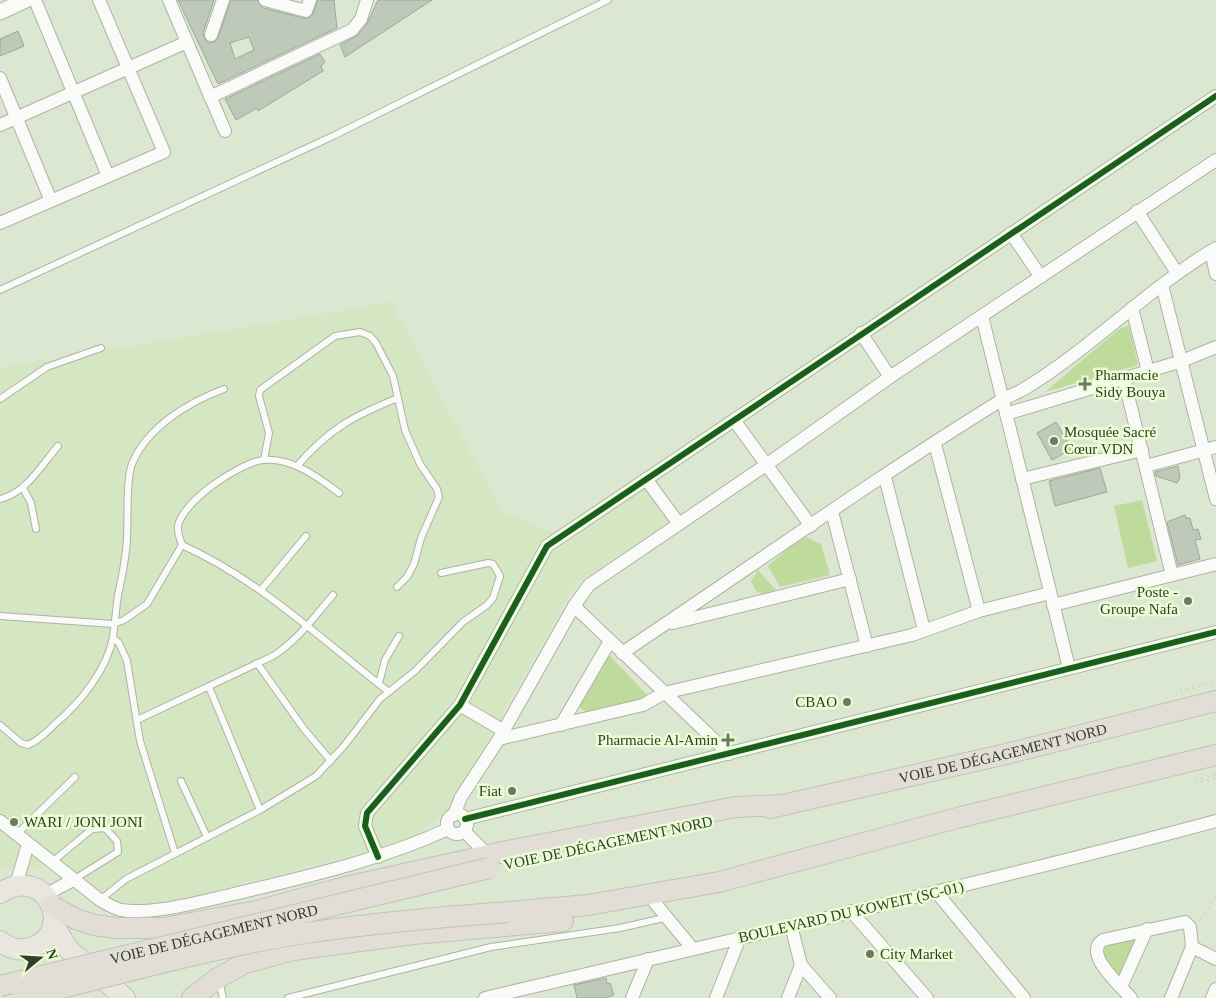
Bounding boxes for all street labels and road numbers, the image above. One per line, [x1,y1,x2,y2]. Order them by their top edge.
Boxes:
street label: VOIE DE DÉGAGEMENT NORD [897,721,1109,786]
street label: VOIE DE DÉGAGEMENT NORD [502,813,714,873]
street label: BOULEVARD DU KOWEIT (SC-01) [737,878,965,947]
street label: VOIE DE DÉGAGEMENT NORD [108,902,320,967]

